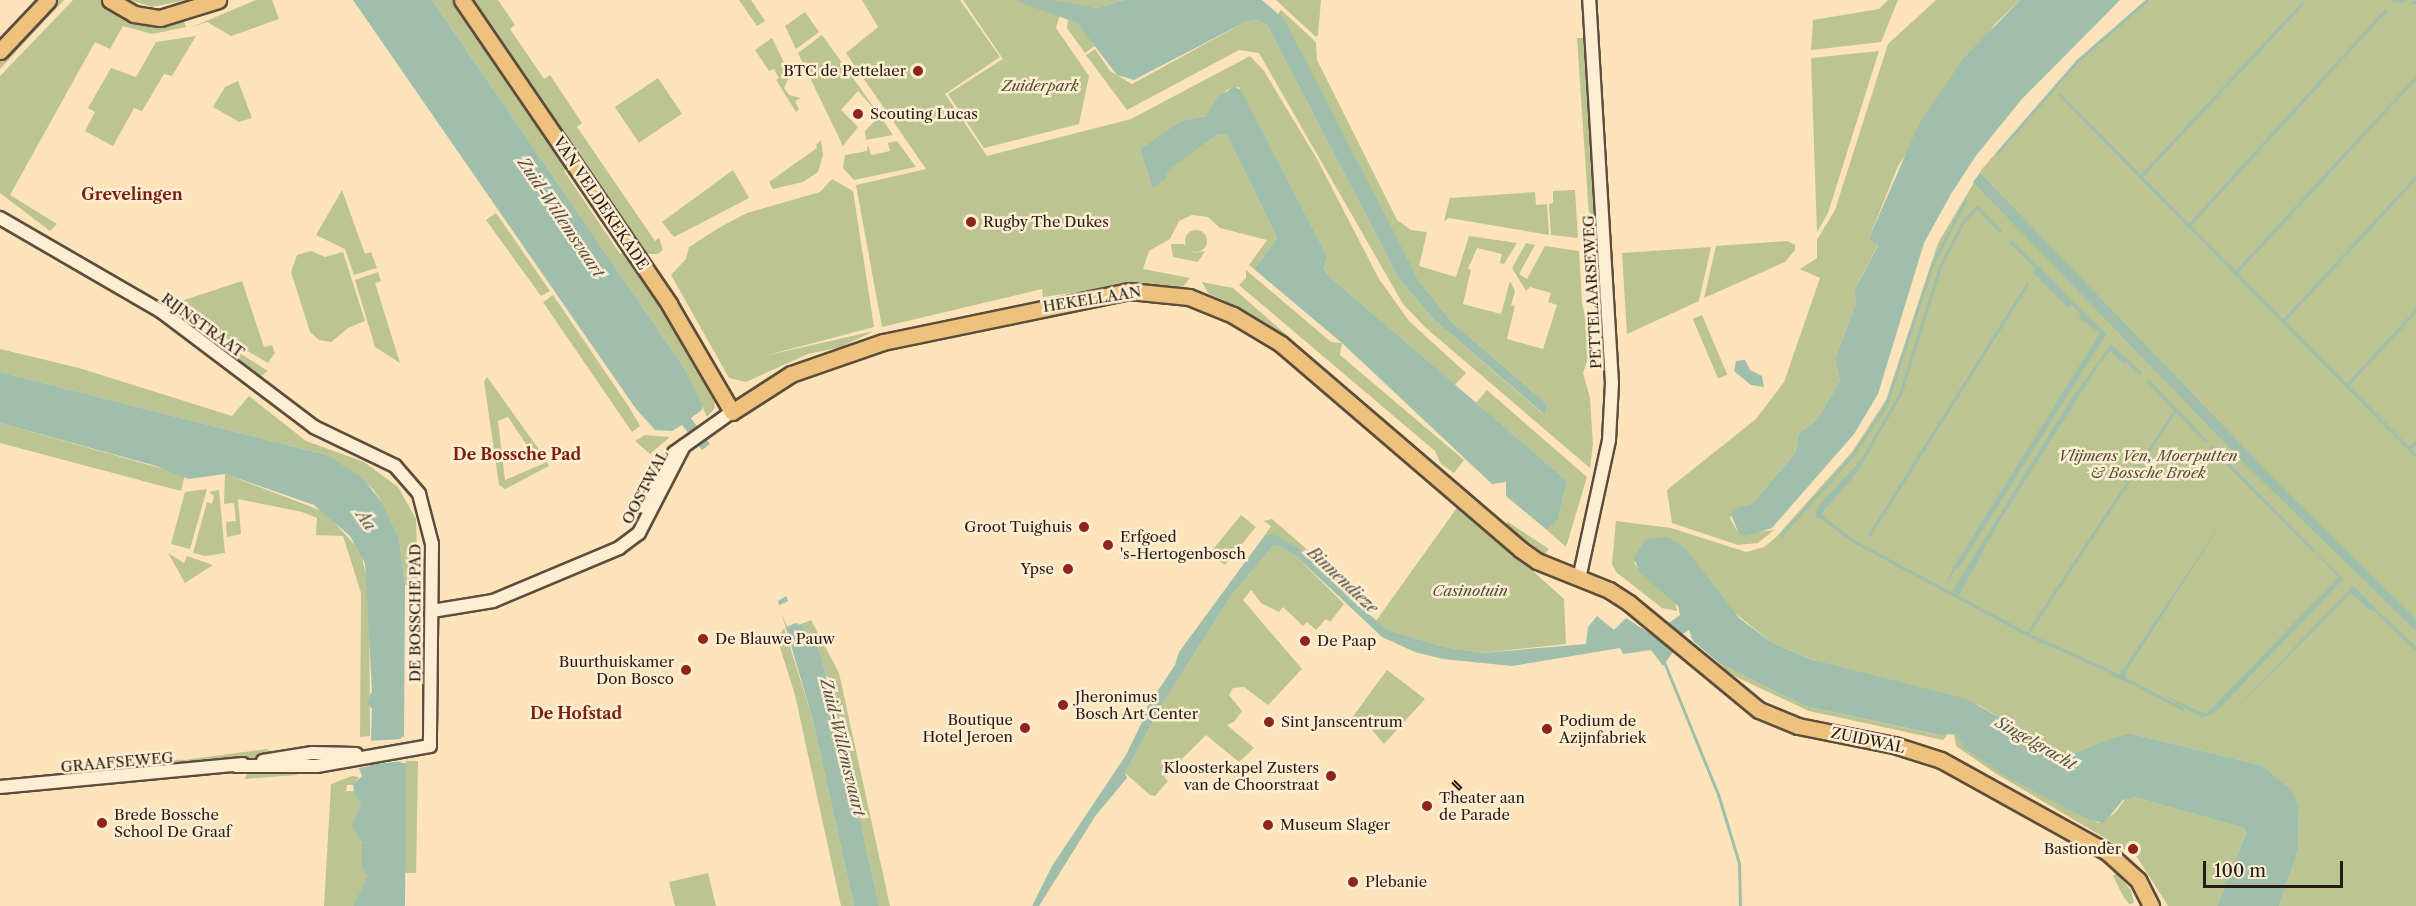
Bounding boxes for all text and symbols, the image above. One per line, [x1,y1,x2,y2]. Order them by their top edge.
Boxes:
place label: BTC de Pettelaer [783,62,906,80]
marker: BTC de Pettelaer [911,64,925,78]
park label: Zuiderpark [1001,77,1079,95]
place label: Scouting Lucas [870,105,978,123]
marker: Scouting Lucas [851,107,865,121]
street label: VAN VELDEKEKADE [549,133,653,273]
water label: Zuid-Willemsvaart [514,153,608,281]
district label: Grevelingen [81,184,183,204]
place label: Rugby The Dukes [983,213,1110,231]
marker: Rugby The Dukes [964,215,978,229]
street label: PETTELAARSEWEG [1579,215,1605,369]
street label: HEKELLAAN [1041,282,1143,316]
street label: RIJNSTRAAT [158,289,248,361]
district label: De Bossche Pad [453,444,581,464]
park label: Vlijmens Ven, Moerputten & Bossche Broek [2058,446,2238,481]
street label: OOSTWAL [618,447,672,527]
water label: Aa [352,506,380,534]
place label: Groot Tuighuis [964,518,1072,536]
marker: Groot Tuighuis [1077,520,1091,534]
place label: Erfgoed 's-Hertogenbosch [1120,527,1246,562]
marker: Erfgoed 's-Hertogenbosch [1101,538,1115,552]
water label: Binnendieze [1304,543,1382,617]
street label: DE BOSSCHE PAD [406,544,424,682]
place label: Ypse [1020,560,1054,578]
marker: Ypse [1059,560,1077,578]
park label: Casinotuin [1432,582,1508,600]
place label: De Blauwe Pauw [715,630,835,648]
marker: De Blauwe Pauw [696,632,710,646]
place label: De Paap [1317,632,1376,650]
marker: De Paap [1298,634,1312,648]
place label: Buurthuiskamer Don Bosco [559,652,674,687]
marker: Buurthuiskamer Don Bosco [679,663,693,677]
water label: Zuid-Willemsvaart [817,676,869,818]
place label: Jheronimus Bosch Art Center [1075,687,1199,722]
marker: Jheronimus Bosch Art Center [1056,698,1070,712]
district label: De Hofstad [530,703,622,723]
place label: Boutique Hotel Jeroen [923,710,1013,745]
place label: Podium de Azijnfabriek [1559,711,1646,746]
water label: Singelgracht [1992,712,2080,774]
place label: Sint Janscentrum [1281,713,1403,731]
marker: Sint Janscentrum [1262,715,1276,729]
marker: Boutique Hotel Jeroen [1018,721,1032,735]
marker: Podium de Azijnfabriek [1540,722,1554,736]
street label: ZUIDWAL [1829,723,1907,757]
street label: GRAAFSEWEG [60,748,174,776]
place label: Kloosterkapel Zusters van de Choorstraat [1163,758,1319,793]
marker: Kloosterkapel Zusters van de Choorstraat [1324,769,1338,783]
place label: Theater aan de Parade [1439,788,1525,823]
marker: Theater aan de Parade [1420,799,1434,813]
place label: Brede Bossche School De Graaf [114,805,231,840]
marker: Brede Bossche School De Graaf [95,816,109,830]
place label: Museum Slager [1280,816,1390,834]
marker: Museum Slager [1261,818,1275,832]
place label: Bastionder [2044,840,2121,858]
marker: Bastionder [2126,842,2140,856]
scale bar [2206,849,2346,887]
text: 100 m [2214,860,2266,882]
place label: Plebanie [1365,873,1427,891]
marker: Plebanie [1346,875,1360,889]

